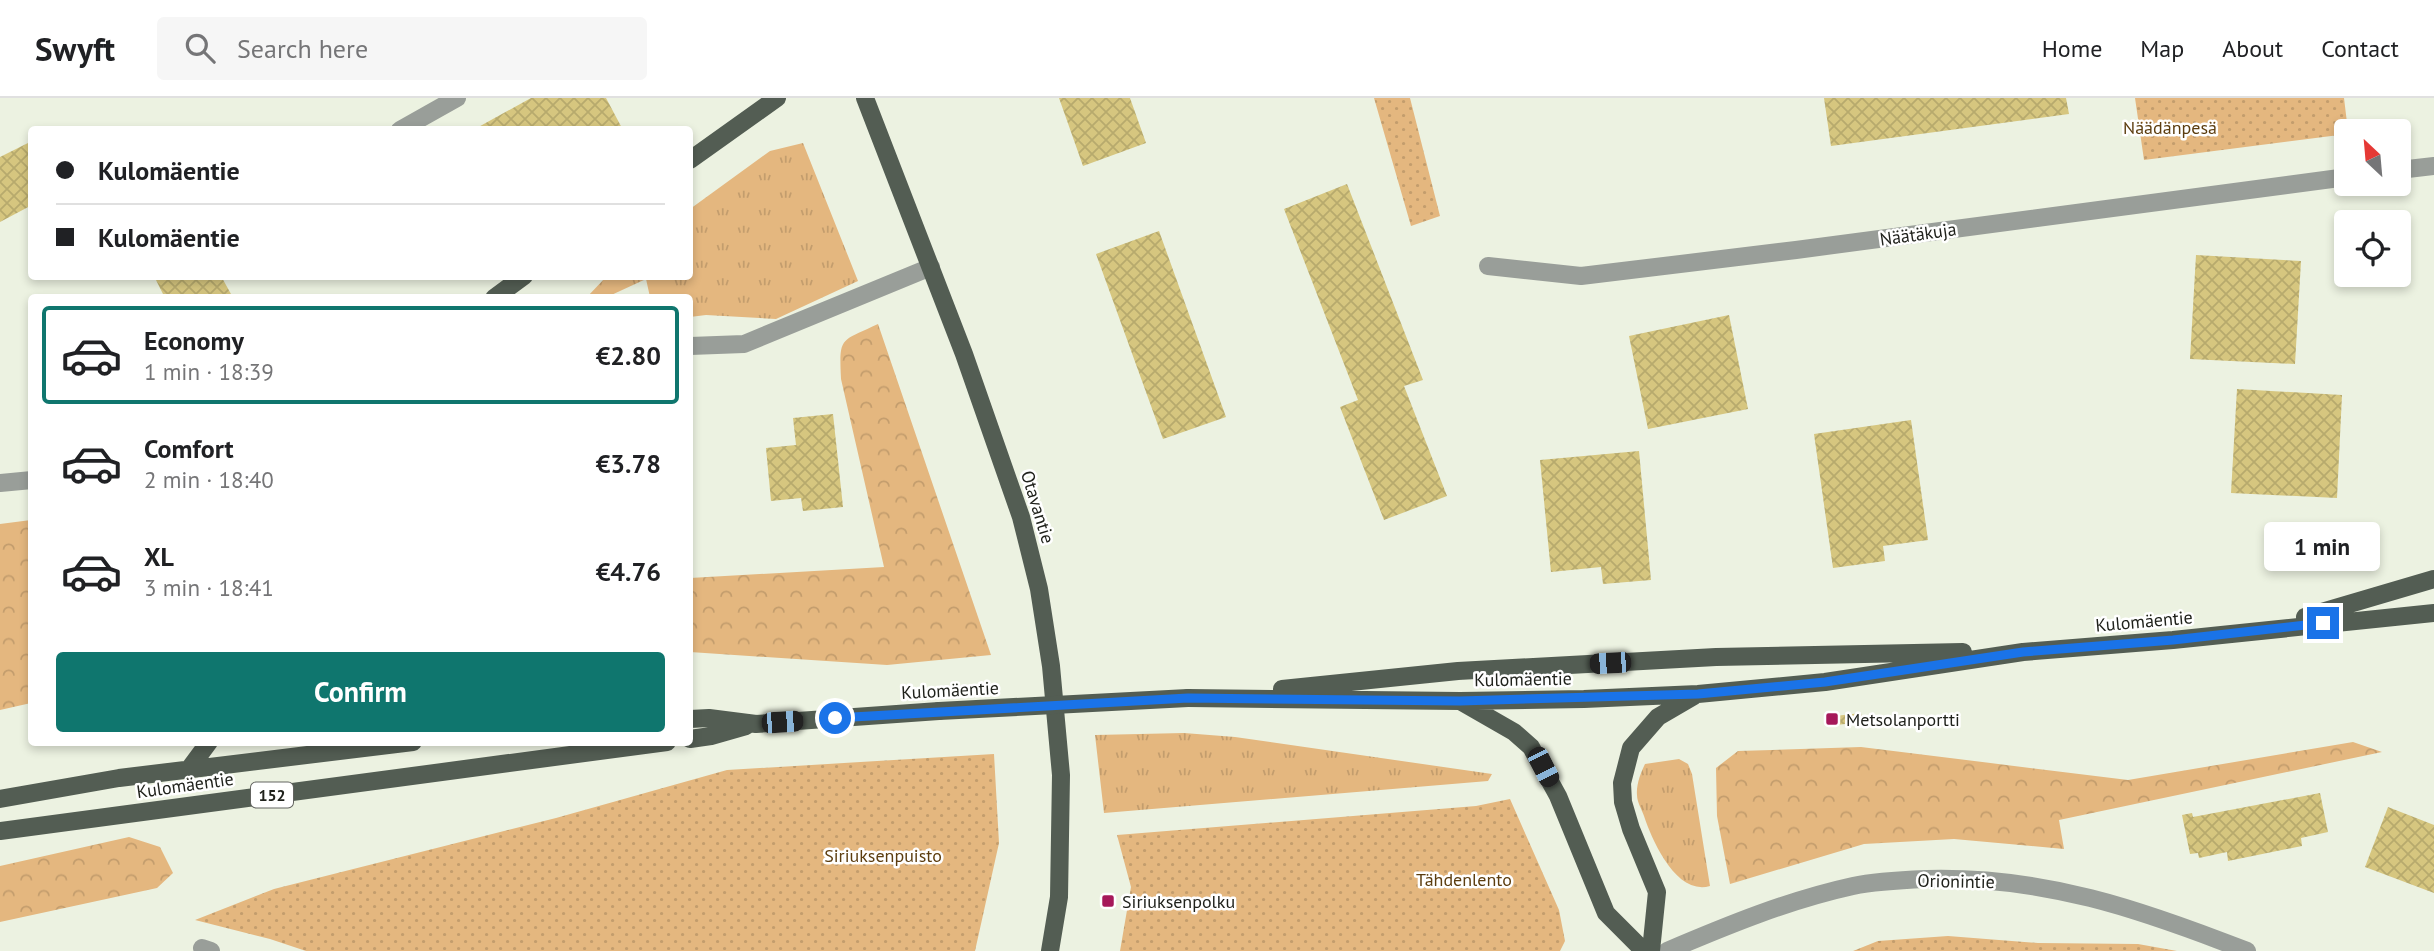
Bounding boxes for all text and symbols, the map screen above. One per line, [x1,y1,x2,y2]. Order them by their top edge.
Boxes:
search box [157,17,647,80]
text: Swyft [35,27,115,70]
icon: search [181,29,219,67]
text: Search here [237,32,368,65]
text: Home [2042,33,2102,64]
text: Map [2140,33,2184,64]
text: About [2222,33,2283,64]
text: Contact [2321,33,2399,64]
park label: Näädänpesä [2123,116,2217,139]
north arrow [2334,119,2412,196]
map controls [2334,119,2411,287]
text: Kulomäentie [98,154,240,187]
button: locate [2334,210,2411,287]
street label: Näätäkuja [1878,217,1958,251]
text: Kulomäentie [98,221,240,254]
icon: car [60,324,123,387]
text: Economy [144,324,244,357]
text: €2.80 [596,339,661,372]
text: 1 min · 18:39 [144,357,274,386]
icon: car [60,432,123,495]
text: Comfort [144,432,234,465]
text: €3.78 [596,447,661,480]
text: 2 min · 18:40 [144,465,274,494]
street label: Otavantie [1016,468,1060,546]
callout: 1 min [2265,522,2381,570]
text: 1 min [2294,532,2350,561]
icon: car [60,540,123,603]
text: XL [144,540,174,573]
text: €4.76 [596,555,661,588]
text: 3 min · 18:41 [144,573,274,602]
street label: Kulomäentie [2094,605,2194,637]
route end [2307,607,2339,639]
car [1589,651,1632,675]
button: Confirm [56,652,665,732]
street label: Kulomäentie [1474,667,1572,691]
street label: Kulomäentie [901,676,999,704]
route start [819,702,851,734]
place label: Metsolanportti [1846,708,1960,731]
car [761,710,804,734]
marker: Metsolanportti [1824,711,1840,727]
car [1525,744,1562,790]
street label: Kulomäentie [135,767,235,803]
road number: 152 [251,782,293,808]
park label: Siriuksenpuisto [824,844,942,867]
park label: Tähdenlento [1416,868,1512,891]
street label: Orionintie [1917,869,1995,893]
place label: Siriuksenpolku [1122,890,1235,913]
marker: Siriuksenpolku [1100,893,1116,909]

